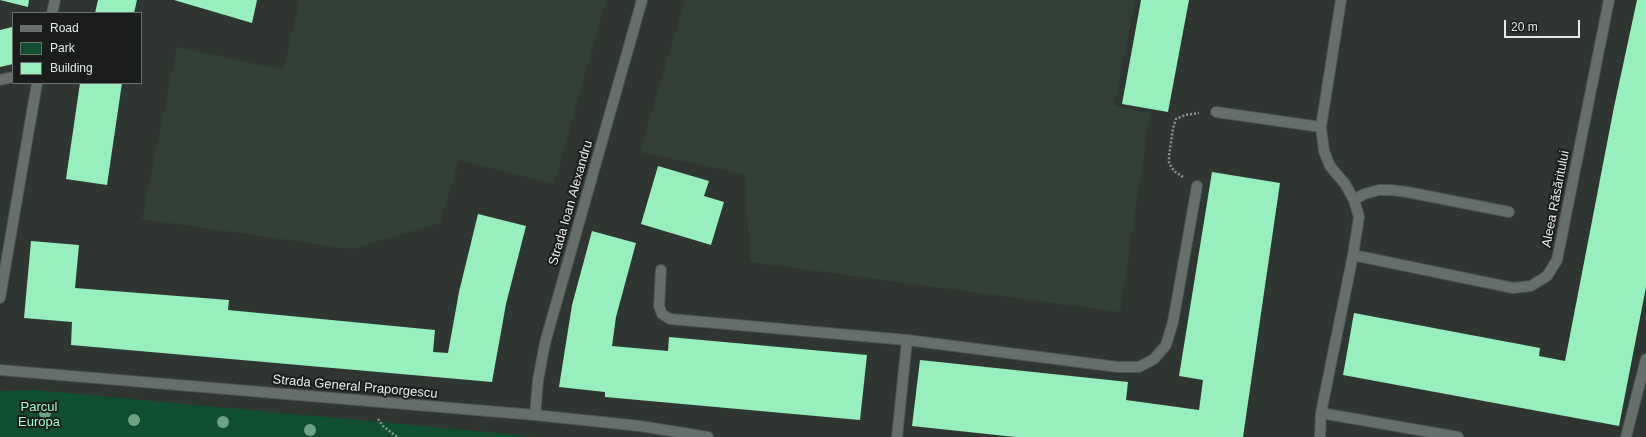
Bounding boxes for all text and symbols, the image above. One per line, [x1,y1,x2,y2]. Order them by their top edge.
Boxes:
legend [12,12,142,84]
scale bar [1506,12,1582,38]
text: 20 m [1511,20,1538,34]
text: Road [50,21,79,35]
text: Park [50,41,75,55]
text: Building [50,61,93,75]
street label: Strada Ioan Alexandru [546,139,596,267]
street label: Aleea Răsăritului [1539,149,1573,249]
street label: Strada General Praporgescu [272,372,438,402]
park label: Parcul Europa [18,399,60,430]

